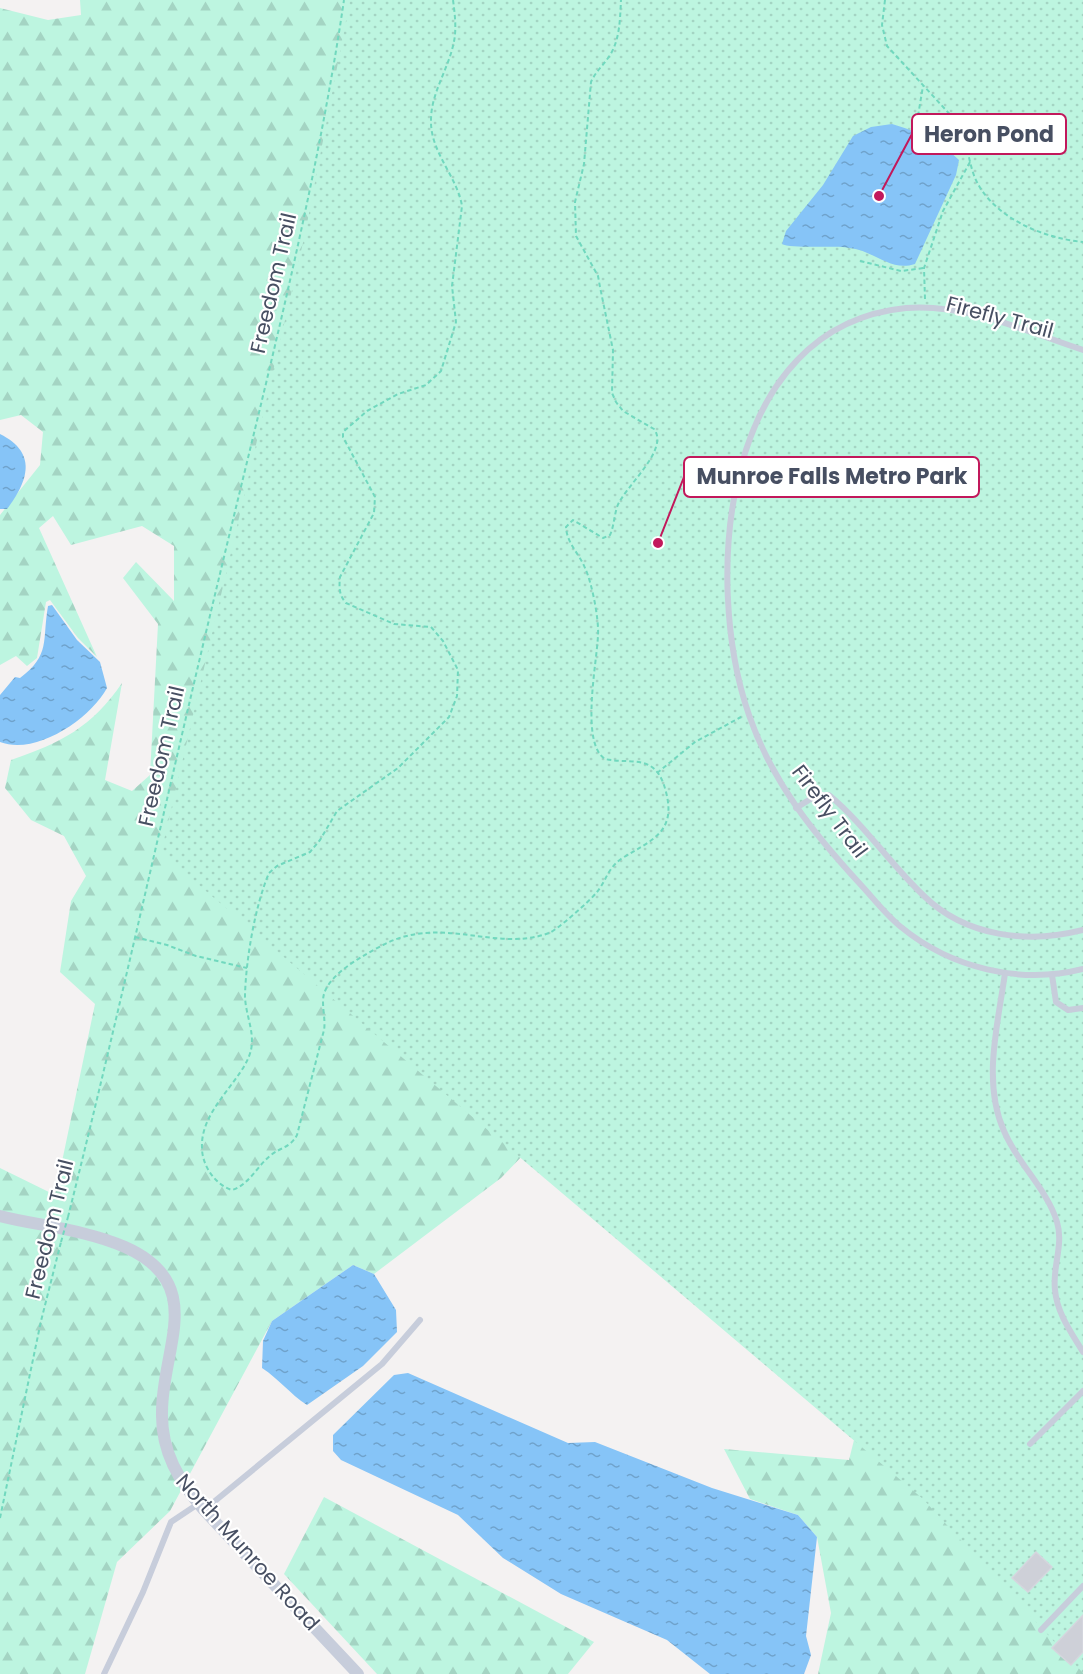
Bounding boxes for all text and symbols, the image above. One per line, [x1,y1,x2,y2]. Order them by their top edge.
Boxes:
callout: Heron Pond [912,114,1066,154]
text: Heron Pond [924,119,1054,150]
street label: Freedom Trail [243,210,303,356]
street label: Firefly Trail [943,289,1057,345]
callout: Munroe Falls Metro Park [684,457,979,497]
text: Munroe Falls Metro Park [697,461,968,492]
street label: Freedom Trail [131,683,191,829]
street label: Firefly Trail [785,758,875,864]
street label: Freedom Trail [18,1156,80,1302]
street label: North Munroe Road [170,1467,326,1637]

